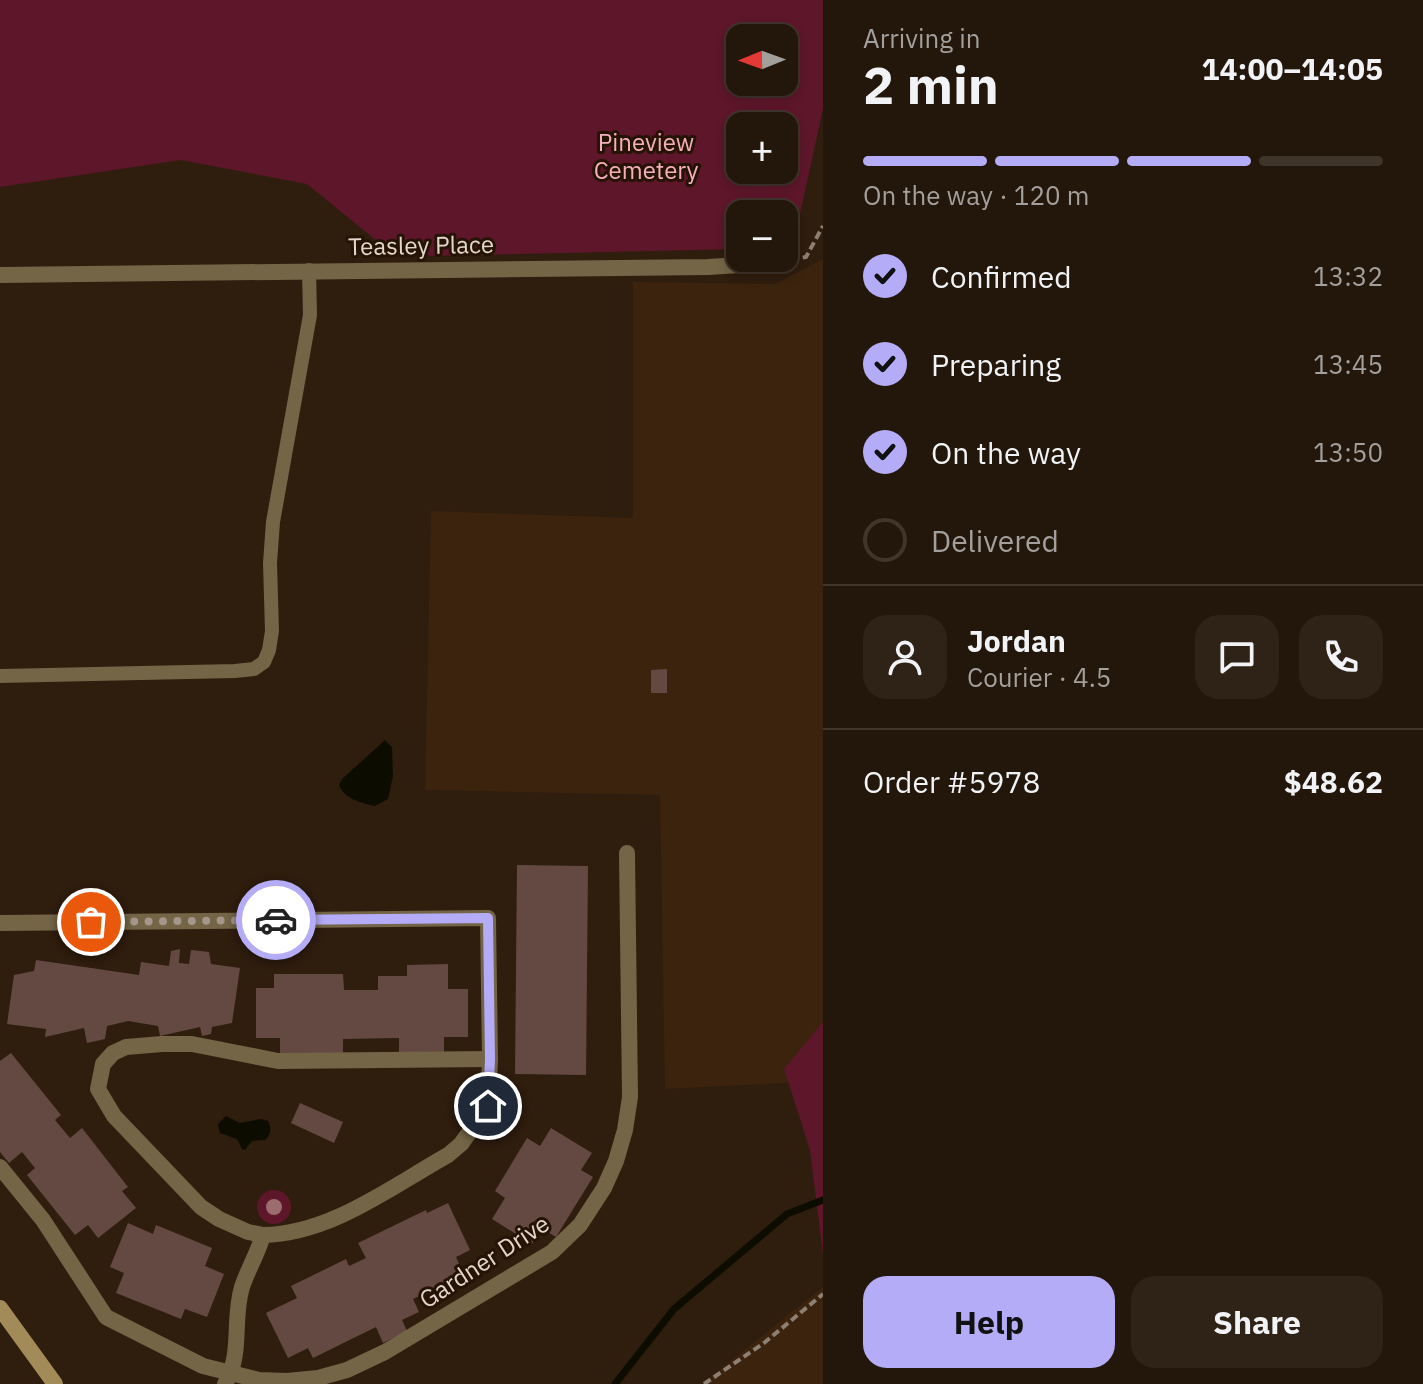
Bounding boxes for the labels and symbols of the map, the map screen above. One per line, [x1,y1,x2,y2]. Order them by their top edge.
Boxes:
north arrow [726,24,798,96]
park label: Pineview Cemetery [594,126,698,186]
street label: Teasley Place [348,228,494,262]
courier [236,880,316,960]
pin [57,888,125,956]
pin [454,1072,522,1140]
street label: Gardner Drive [413,1207,555,1315]

